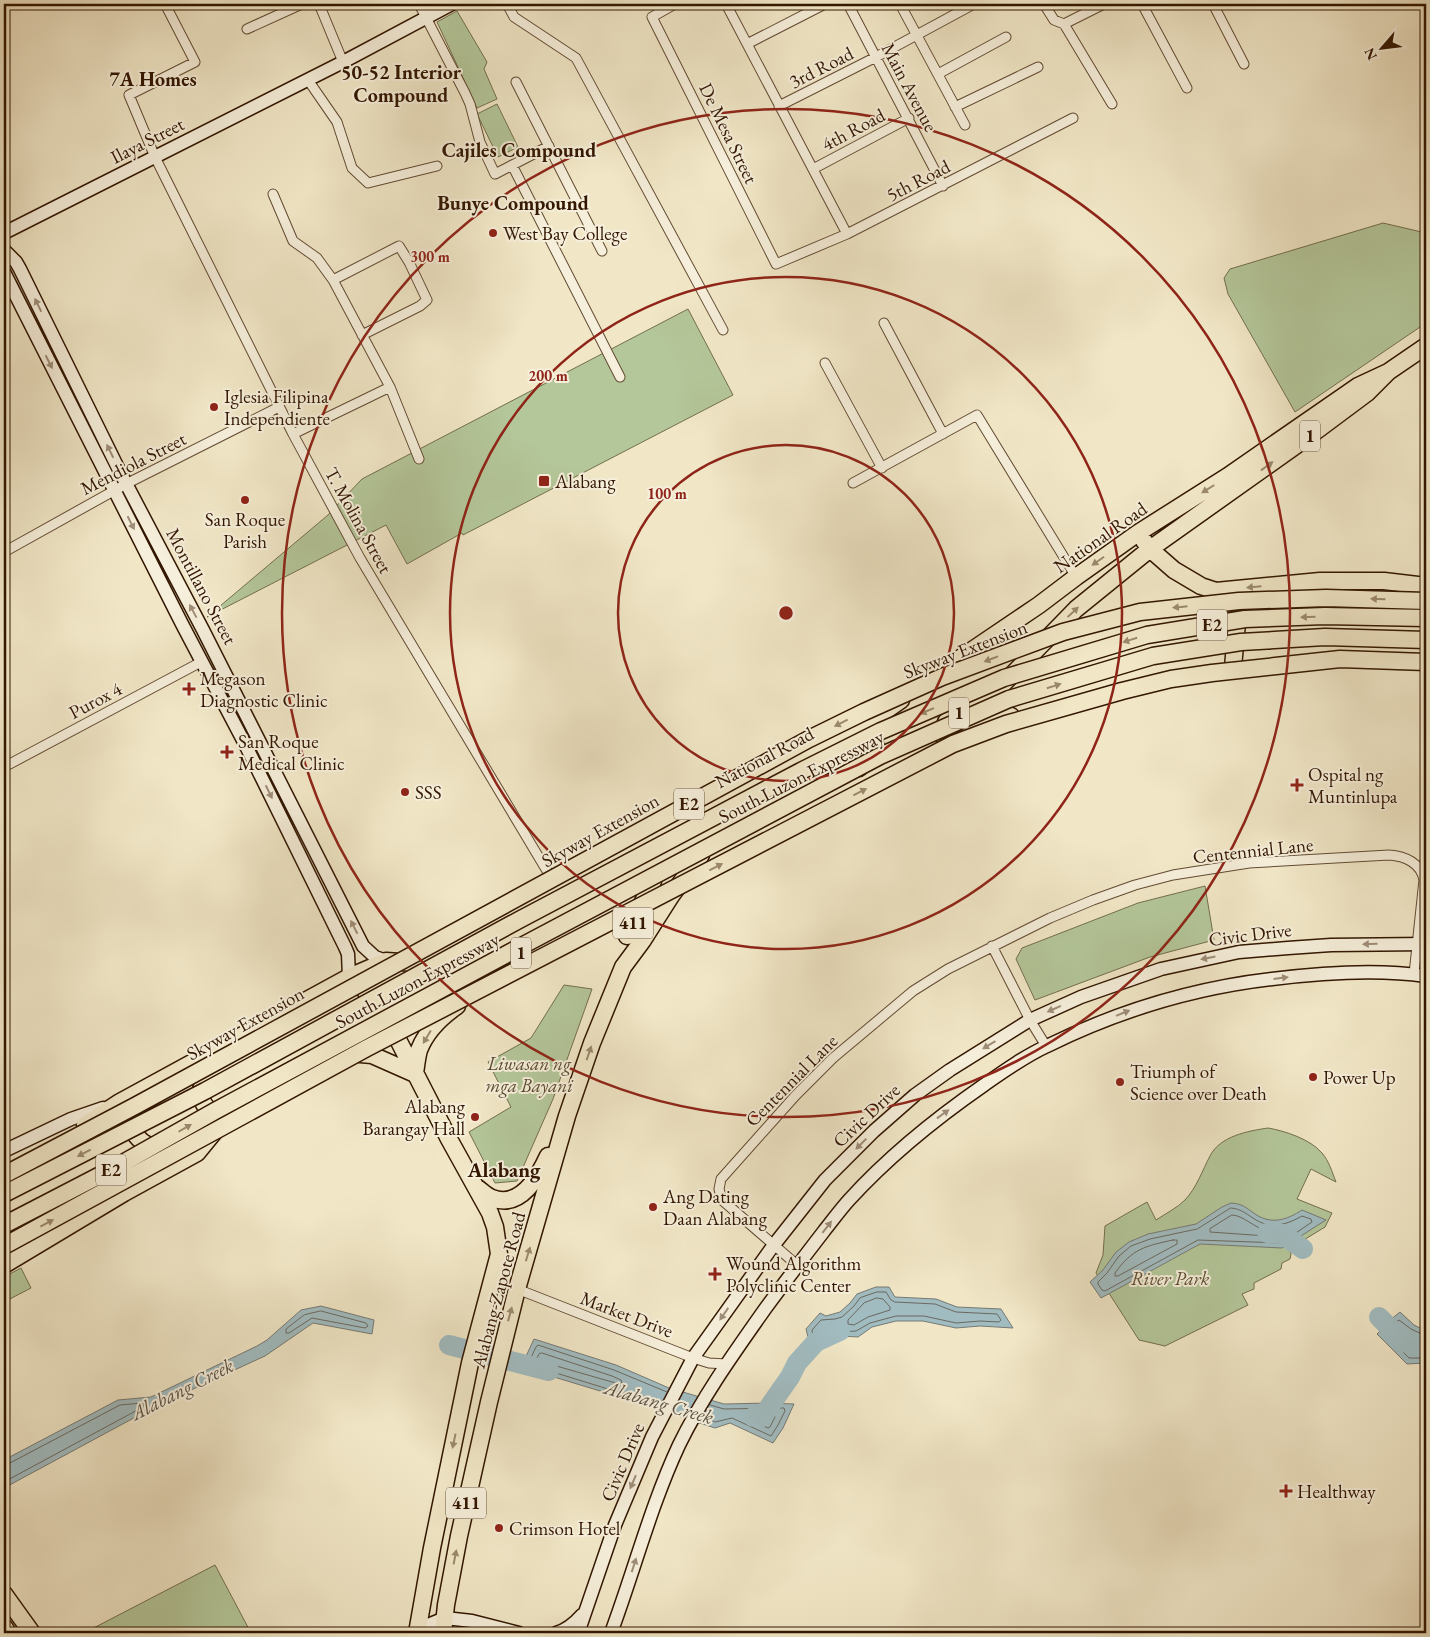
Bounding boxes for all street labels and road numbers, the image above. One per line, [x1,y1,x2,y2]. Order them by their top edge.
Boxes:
street label: Main Avenue [876,38,943,136]
street label: 3rd Road [785,41,858,94]
street label: De Mesa Street [693,79,764,188]
street label: 4th Road [817,102,890,157]
street label: Ilaya Street [106,111,188,170]
street label: 5th Road [882,154,955,207]
road number: 1 [1300,421,1320,452]
street label: Mendiola Street [76,426,190,501]
street label: T. Molina Street [319,463,398,578]
street label: National Road [1049,496,1152,579]
street label: Montillano Street [160,524,243,649]
road number: E2 [1197,610,1227,640]
street label: Skyway Extension [900,614,1031,685]
street label: Purox 4 [64,676,127,725]
road number: 1 [949,698,969,728]
street label: National Road [711,721,818,794]
street label: South Luzon Expressway [714,724,889,829]
street label: Skyway Extension [537,788,664,873]
road number: E2 [674,789,704,820]
street label: Centennial Lane [1192,832,1315,869]
road number: 411 [613,908,653,938]
street label: Civic Drive [1207,917,1293,952]
street label: South Luzon Expressway [331,926,504,1034]
road number: 1 [511,938,531,968]
street label: Skyway Extension [182,981,309,1066]
street label: Centennial Lane [740,1029,843,1132]
street label: Civic Drive [827,1078,905,1153]
road number: E2 [96,1154,126,1186]
street label: Alabang-Zapote Road [465,1209,531,1372]
street label: Market Drive [577,1285,677,1344]
street label: Civic Drive [595,1419,650,1505]
road number: 411 [446,1488,486,1519]

